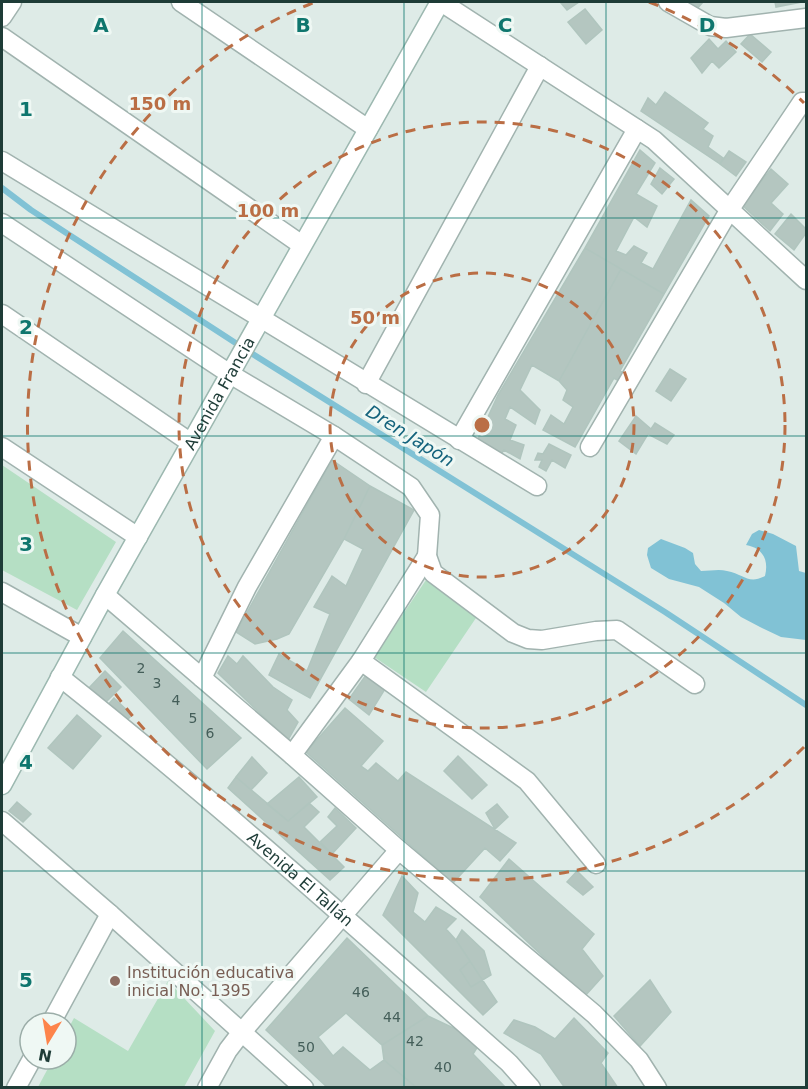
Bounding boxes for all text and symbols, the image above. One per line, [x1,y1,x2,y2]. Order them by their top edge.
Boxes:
text: A [93,13,109,37]
text: B [295,13,311,37]
text: C [498,13,512,37]
text: D [699,13,715,37]
text: 150 m [129,93,191,114]
text: 1 [19,97,33,121]
text: 100 m [237,200,299,221]
text: 50 m [350,307,400,328]
text: 2 [19,315,33,339]
street label: Avenida Francia [180,334,259,453]
water label: Dren Japón [362,400,458,471]
centre of rings [472,415,492,435]
text: 3 [19,532,33,556]
house number: 2 [137,660,145,676]
house number: 3 [153,675,161,691]
house number: 4 [172,692,181,708]
house number: 5 [189,710,197,726]
house number: 6 [206,725,215,741]
text: 4 [19,750,33,774]
street label: Avenida El Tallán [243,828,357,931]
place label: Institución educativa inicial No. 1395 [127,963,294,1000]
text: 5 [19,968,33,992]
marker: Institución educativa inicial No. 1395 [108,974,122,988]
house number: 46 [352,984,370,1000]
house number: 44 [383,1009,401,1025]
north arrow [18,1011,78,1071]
house number: 42 [406,1033,424,1049]
house number: 50 [297,1039,315,1055]
text: N [37,1045,54,1066]
house number: 40 [434,1059,452,1075]

